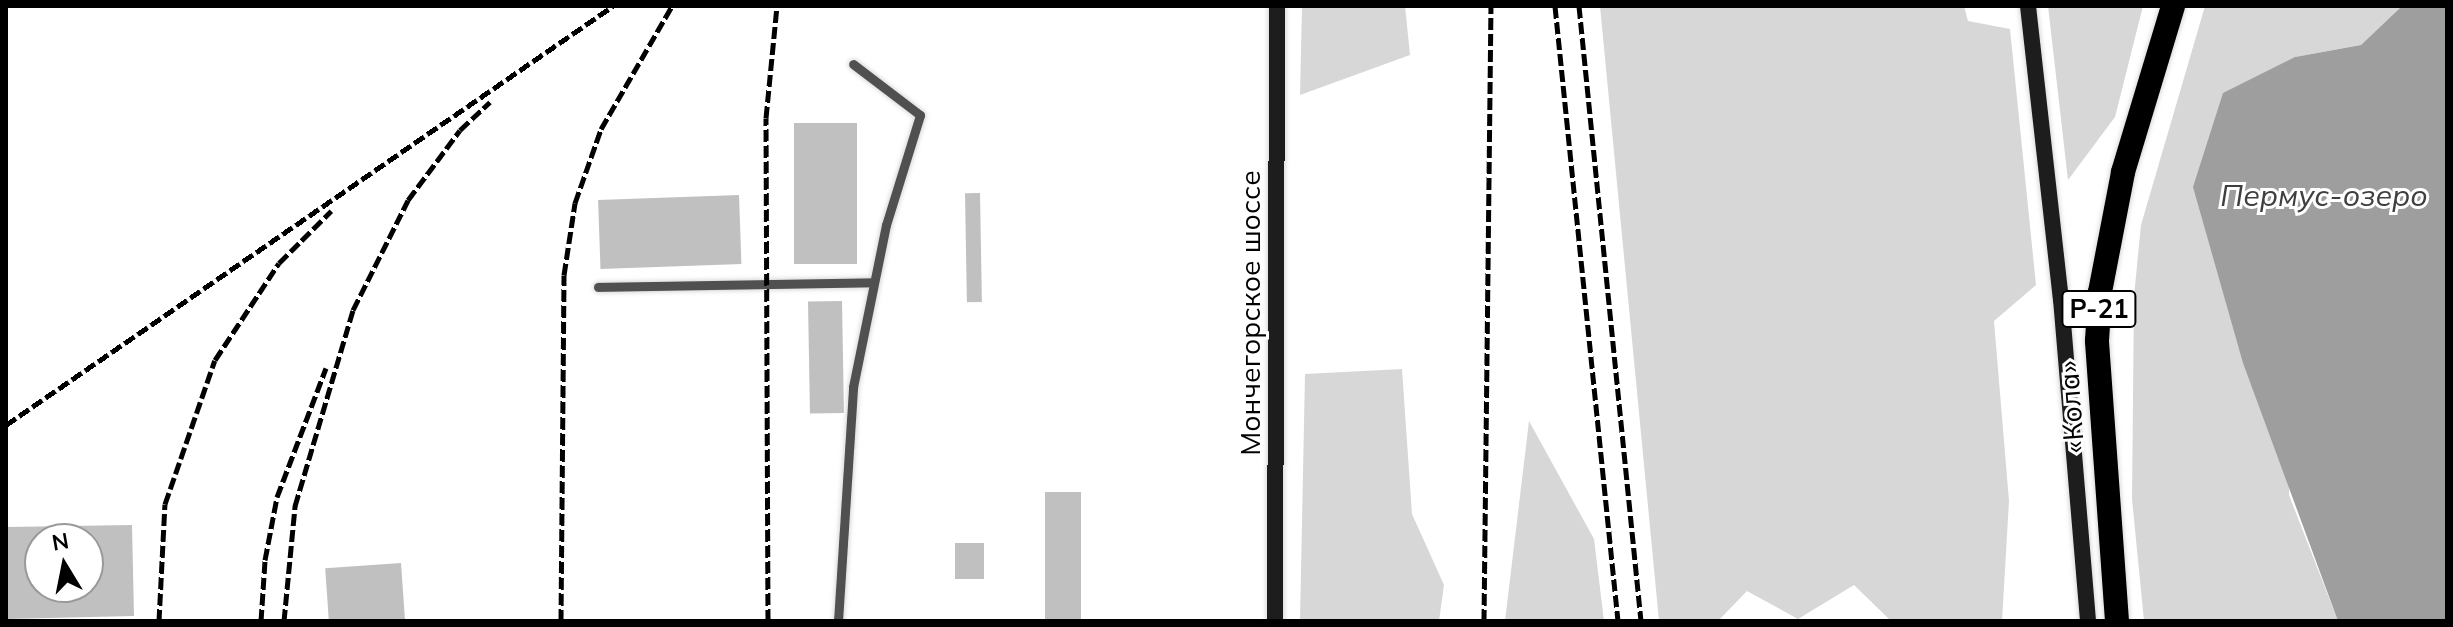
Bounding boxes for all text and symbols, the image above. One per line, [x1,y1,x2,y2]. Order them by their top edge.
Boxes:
street label: Мончегорское шоссе [1233,170,1267,456]
water label: Пермус-озеро [2220,177,2428,213]
road number: Р-21 [2061,287,2137,331]
street label: «Кола» [2051,360,2091,454]
north arrow [24,523,104,603]
text: N [50,526,71,557]

